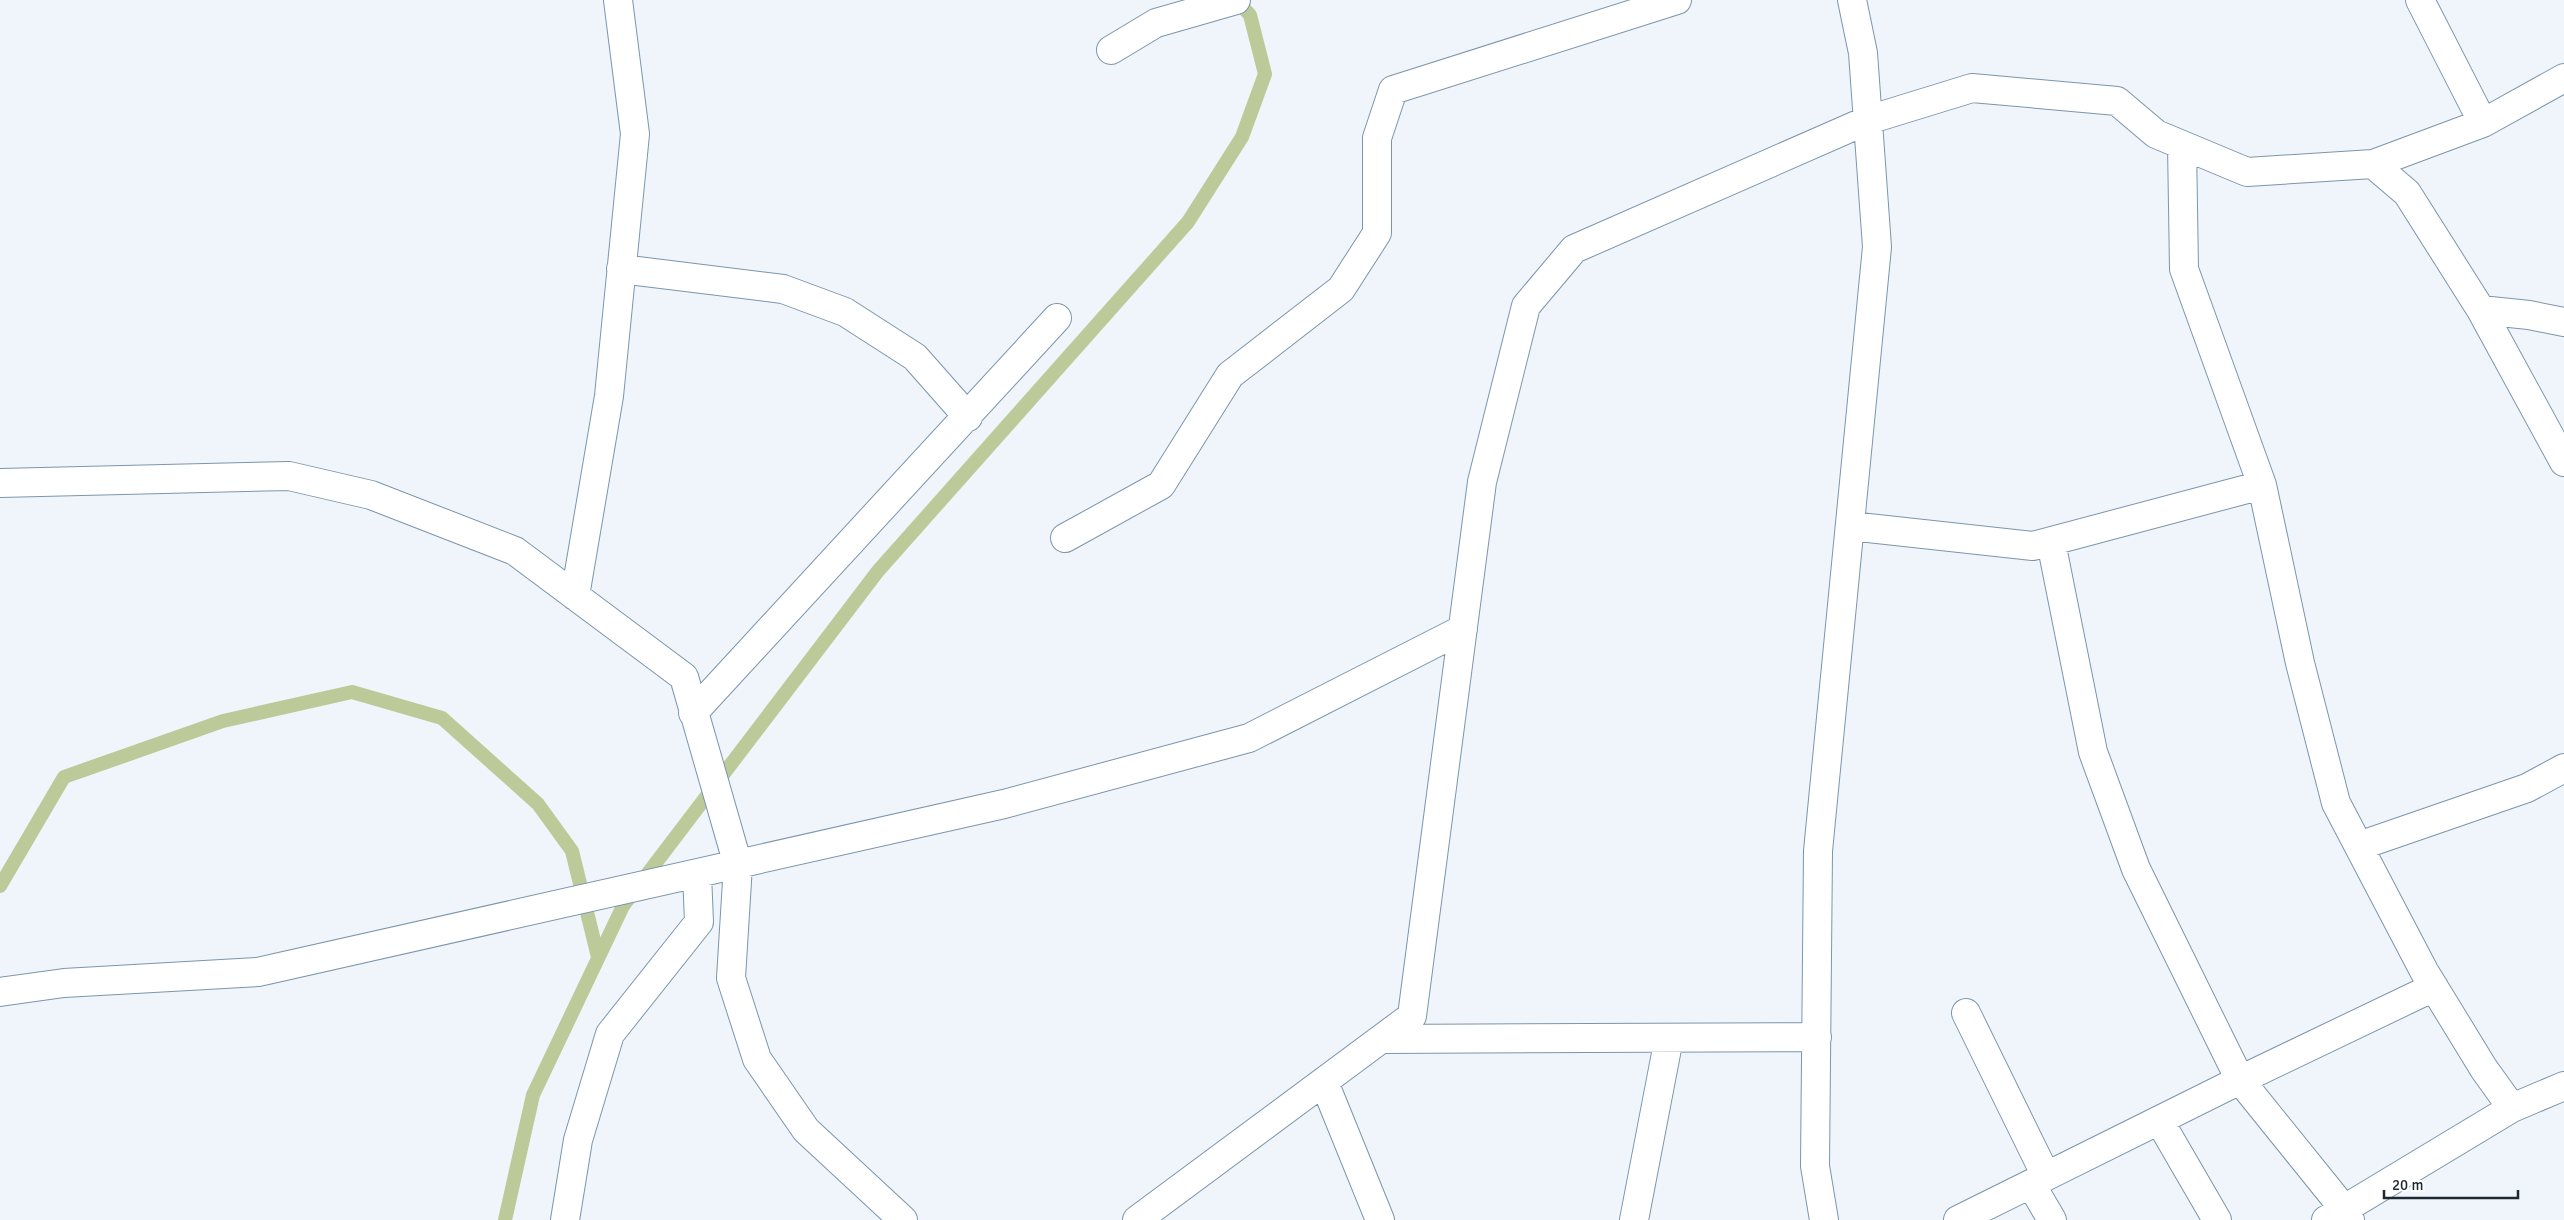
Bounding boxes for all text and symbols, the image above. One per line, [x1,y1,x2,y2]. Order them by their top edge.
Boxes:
scale bar [2384,1168,2518,1200]
text: 20 m [2392,1176,2423,1194]

